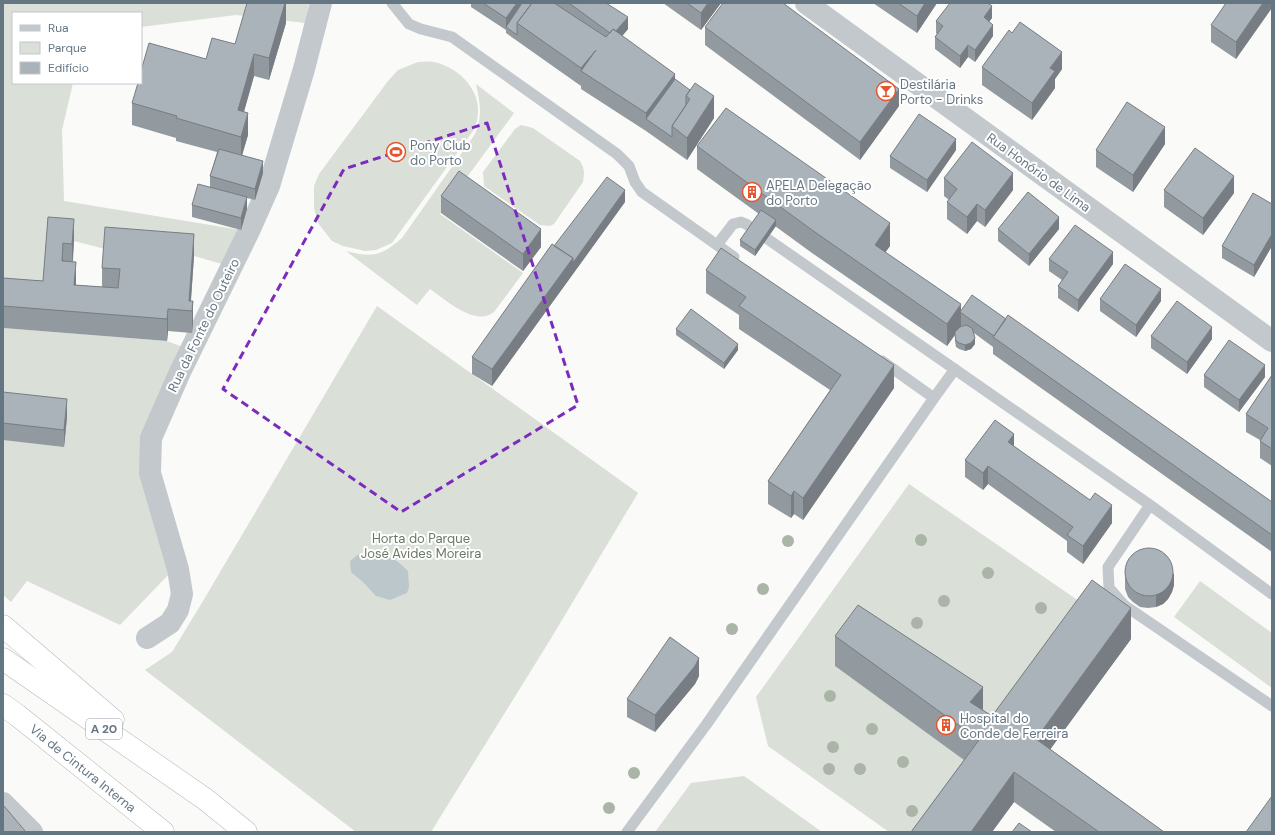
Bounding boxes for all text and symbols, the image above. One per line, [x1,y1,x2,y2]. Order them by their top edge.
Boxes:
legend [12,12,142,84]
text: Rua [48,20,69,36]
text: Parque [48,40,87,56]
text: Edifício [48,60,89,76]
place label: Destilária Porto - Drinks [900,76,983,108]
bar icon: Destilária Porto - Drinks [875,80,897,102]
street label: Rua Honório de Lima [983,129,1094,216]
place label: Pony Club do Porto [410,137,471,169]
sports icon: Pony Club do Porto [385,141,407,163]
place label: APELA Delegação do Porto [766,177,872,209]
building icon: APELA Delegação do Porto [741,181,763,203]
street label: Rua da Fonte do Outeiro [164,255,243,395]
park label: Horta do Parque José Avides Moreira [361,530,481,562]
place label: Hospital do Conde de Ferreira [960,710,1068,742]
building icon: Hospital do Conde de Ferreira [935,714,957,736]
road number: A 20 [86,719,122,739]
street label: Via de Cintura Interna [26,721,139,816]

